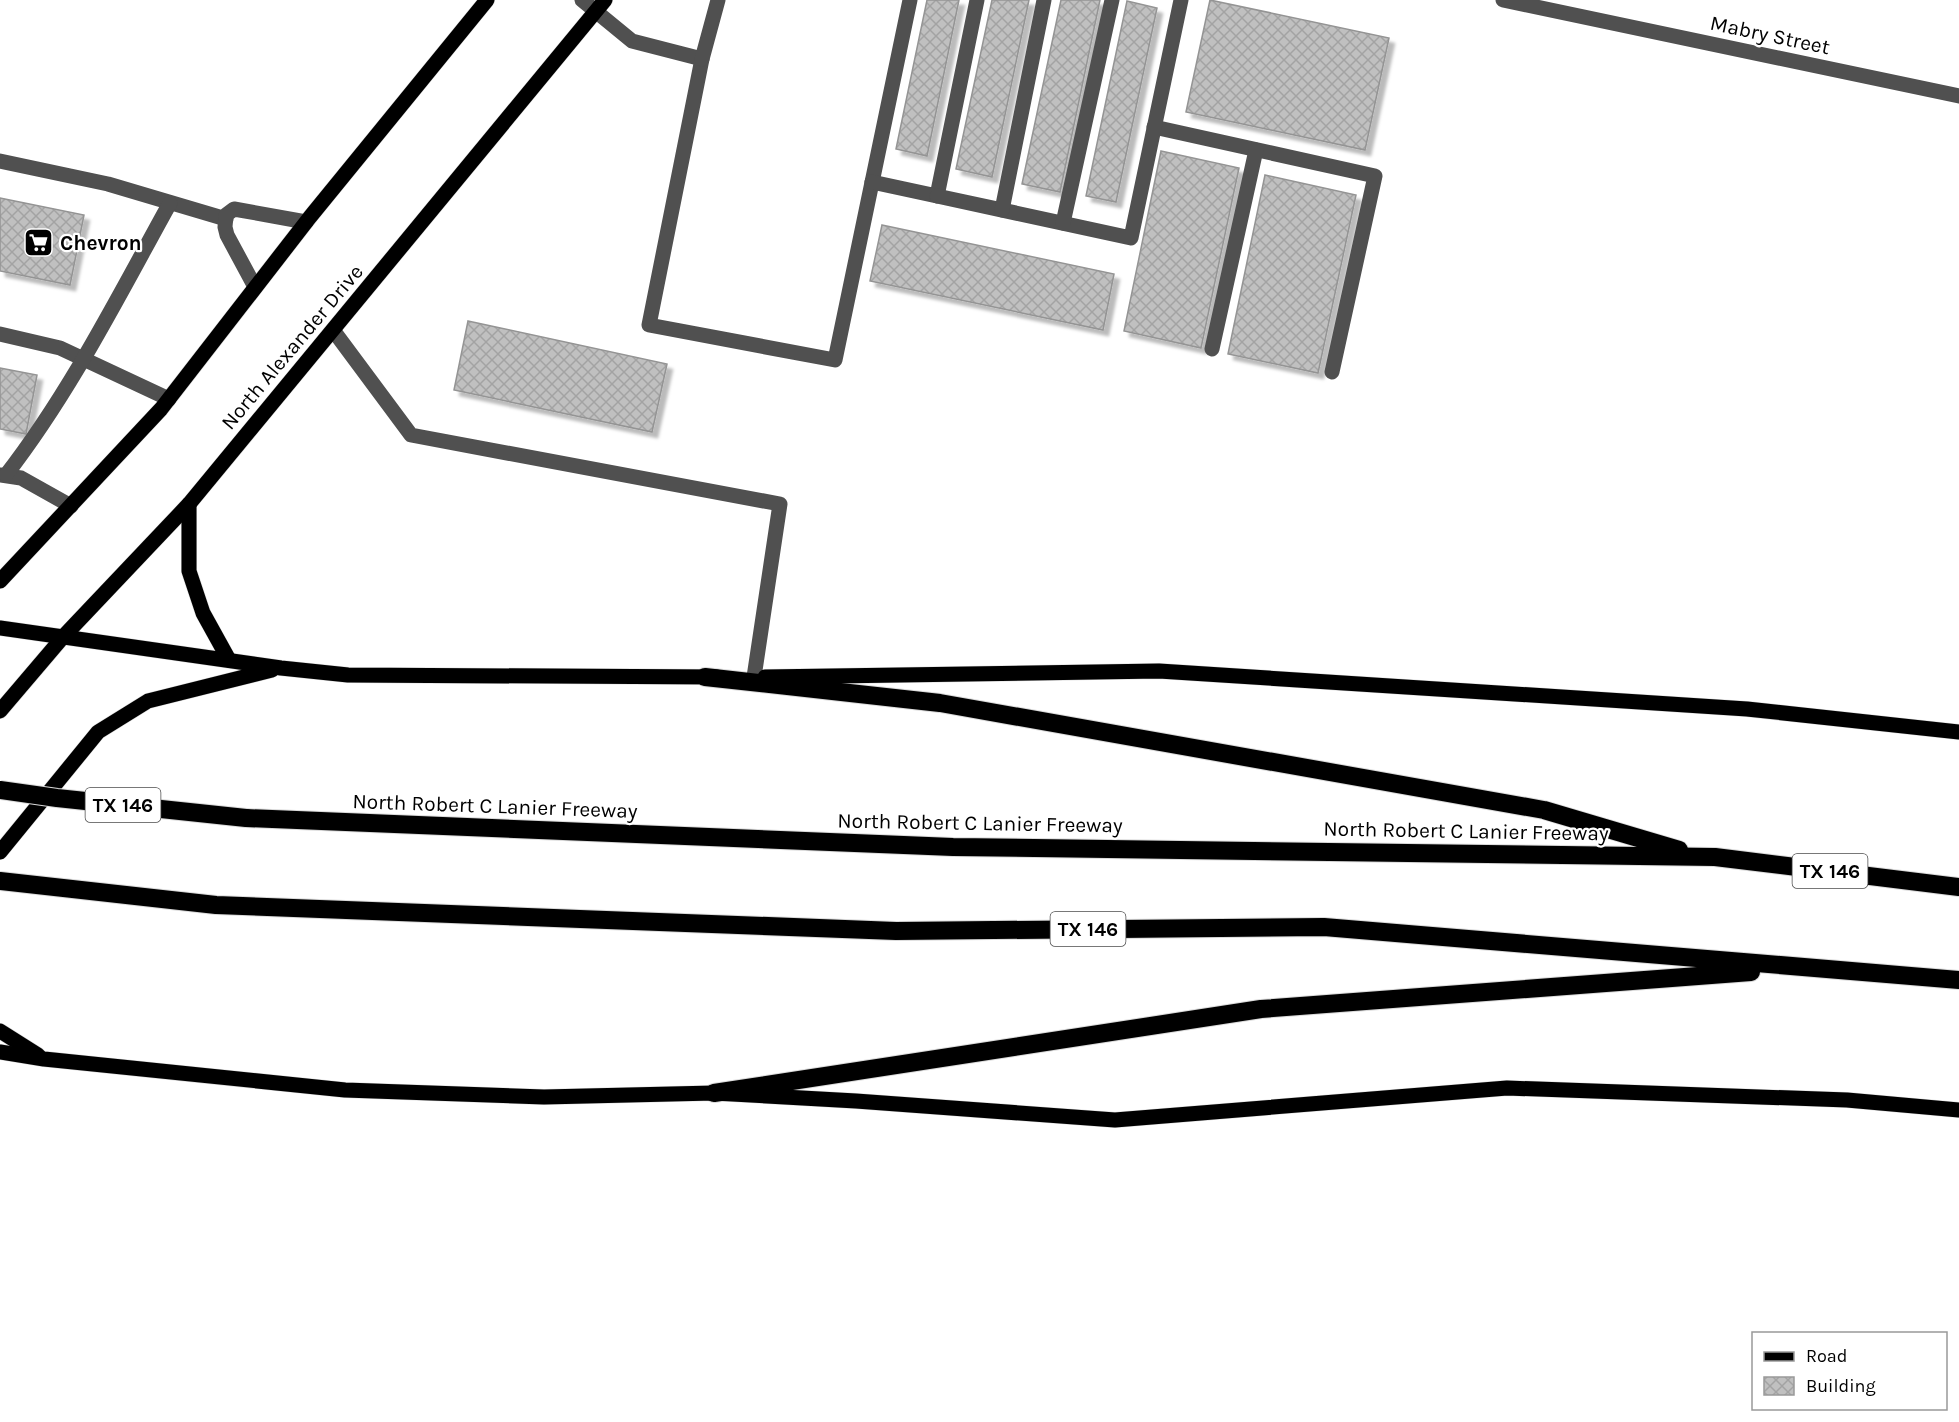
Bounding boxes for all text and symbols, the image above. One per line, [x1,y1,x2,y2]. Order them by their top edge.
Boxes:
street label: Mabry Street [1708,11,1832,59]
supermarket icon: Chevron [23,227,55,259]
place label: Chevron [60,231,142,255]
street label: North Alexander Drive [216,260,368,434]
road number: TX 146 [86,788,160,822]
street label: North Robert C Lanier Freeway [352,789,638,823]
street label: North Robert C Lanier Freeway [837,809,1123,837]
street label: North Robert C Lanier Freeway [1323,817,1609,845]
road number: TX 146 [1792,854,1868,888]
road number: TX 146 [1050,912,1126,946]
legend [1752,1332,1947,1410]
text: Road [1806,1345,1847,1367]
text: Building [1806,1375,1876,1397]

